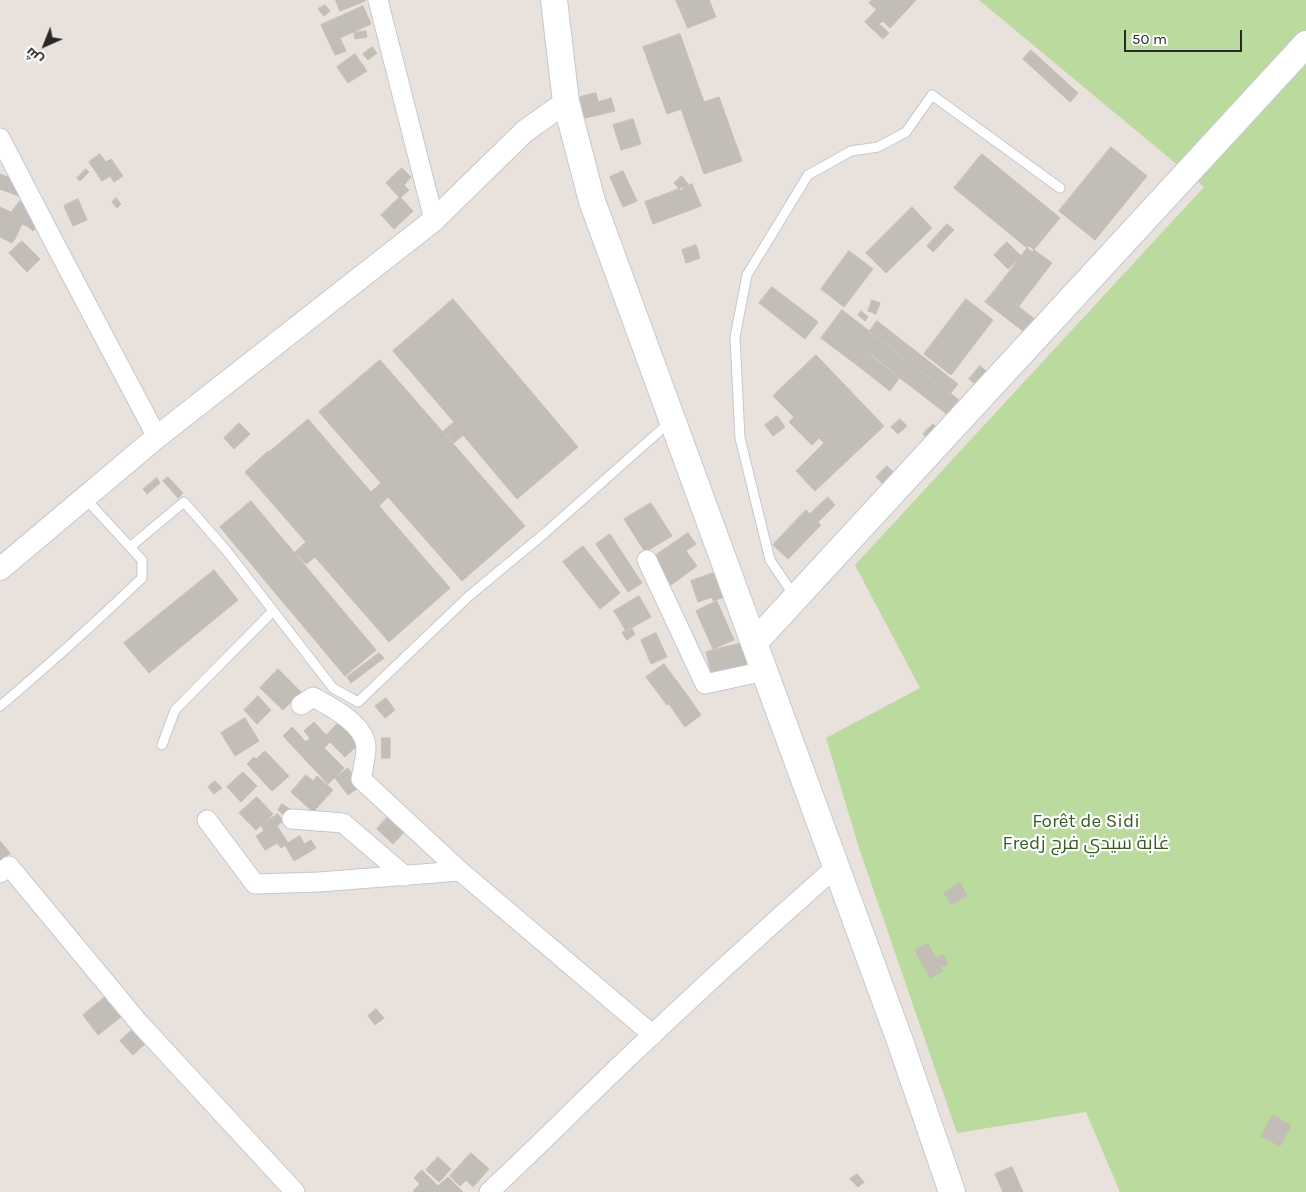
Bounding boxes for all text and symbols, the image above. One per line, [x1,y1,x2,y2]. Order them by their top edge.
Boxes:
north arrow [20,20,70,70]
scale bar [1126,20,1244,52]
text: 50 m [1132,30,1167,48]
text: ش [22,44,47,69]
park label: Forêt de Sidi Fredj غابة سيدي فرج [1003,811,1169,855]

